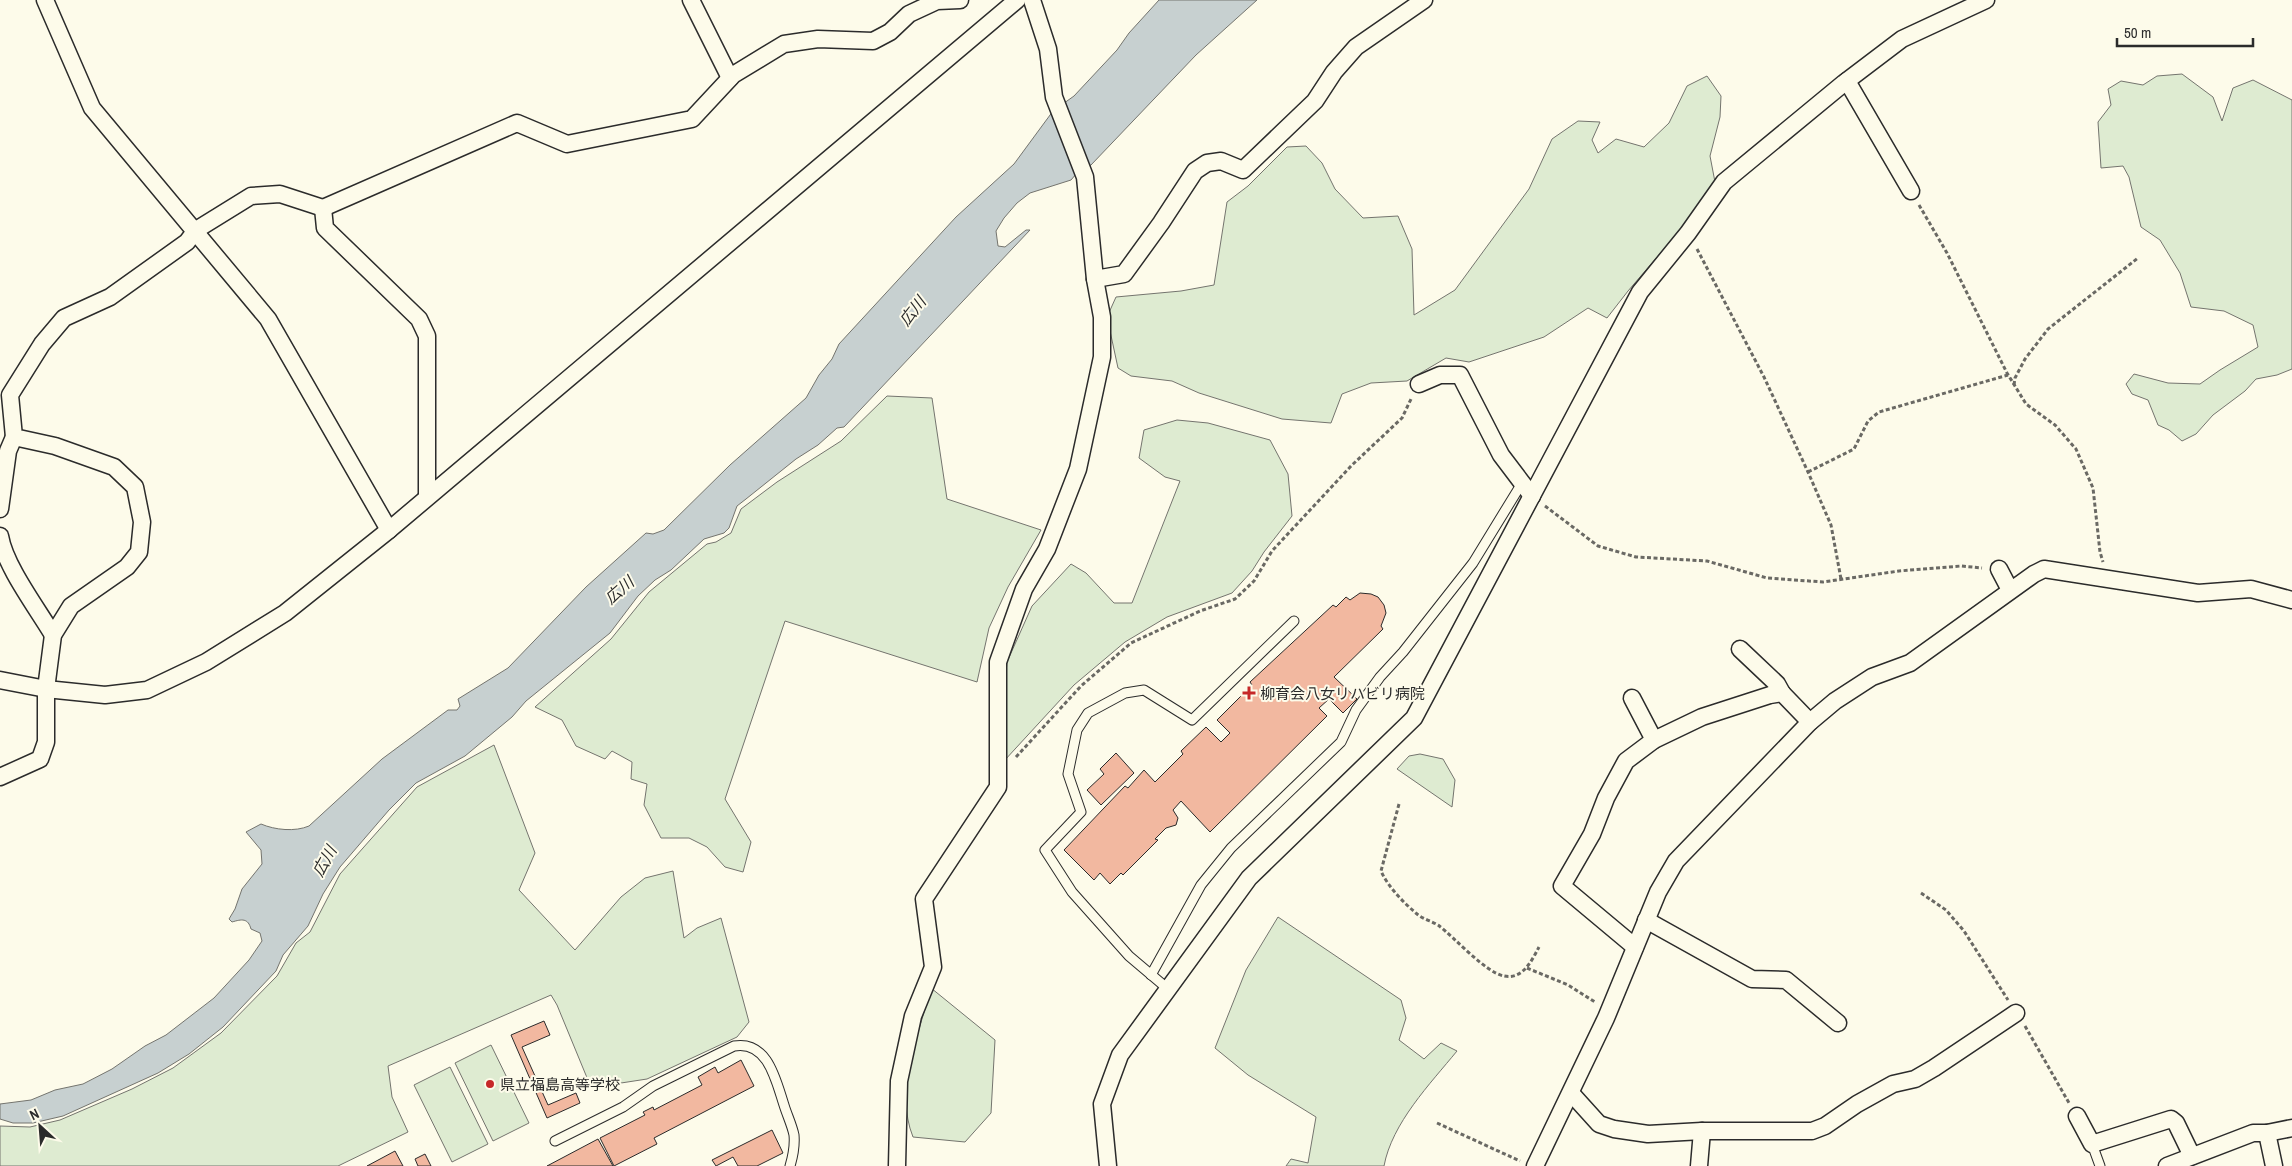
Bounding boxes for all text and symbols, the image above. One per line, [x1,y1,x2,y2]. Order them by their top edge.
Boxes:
scale bar [2117,15,2253,47]
text: 50 m [2124,22,2151,43]
water label: 広川 [893,290,932,330]
water label: 広川 [600,570,640,609]
place label: 柳育会八女リハビリ病院 [1260,683,1425,704]
marker: 柳育会八女リハビリ病院 [1242,686,1256,700]
water label: 広川 [307,840,342,880]
place label: 県立福島高等学校 [500,1074,620,1095]
marker: 県立福島高等学校 [484,1078,496,1090]
north arrow [15,1101,65,1151]
text: N [27,1104,42,1124]

